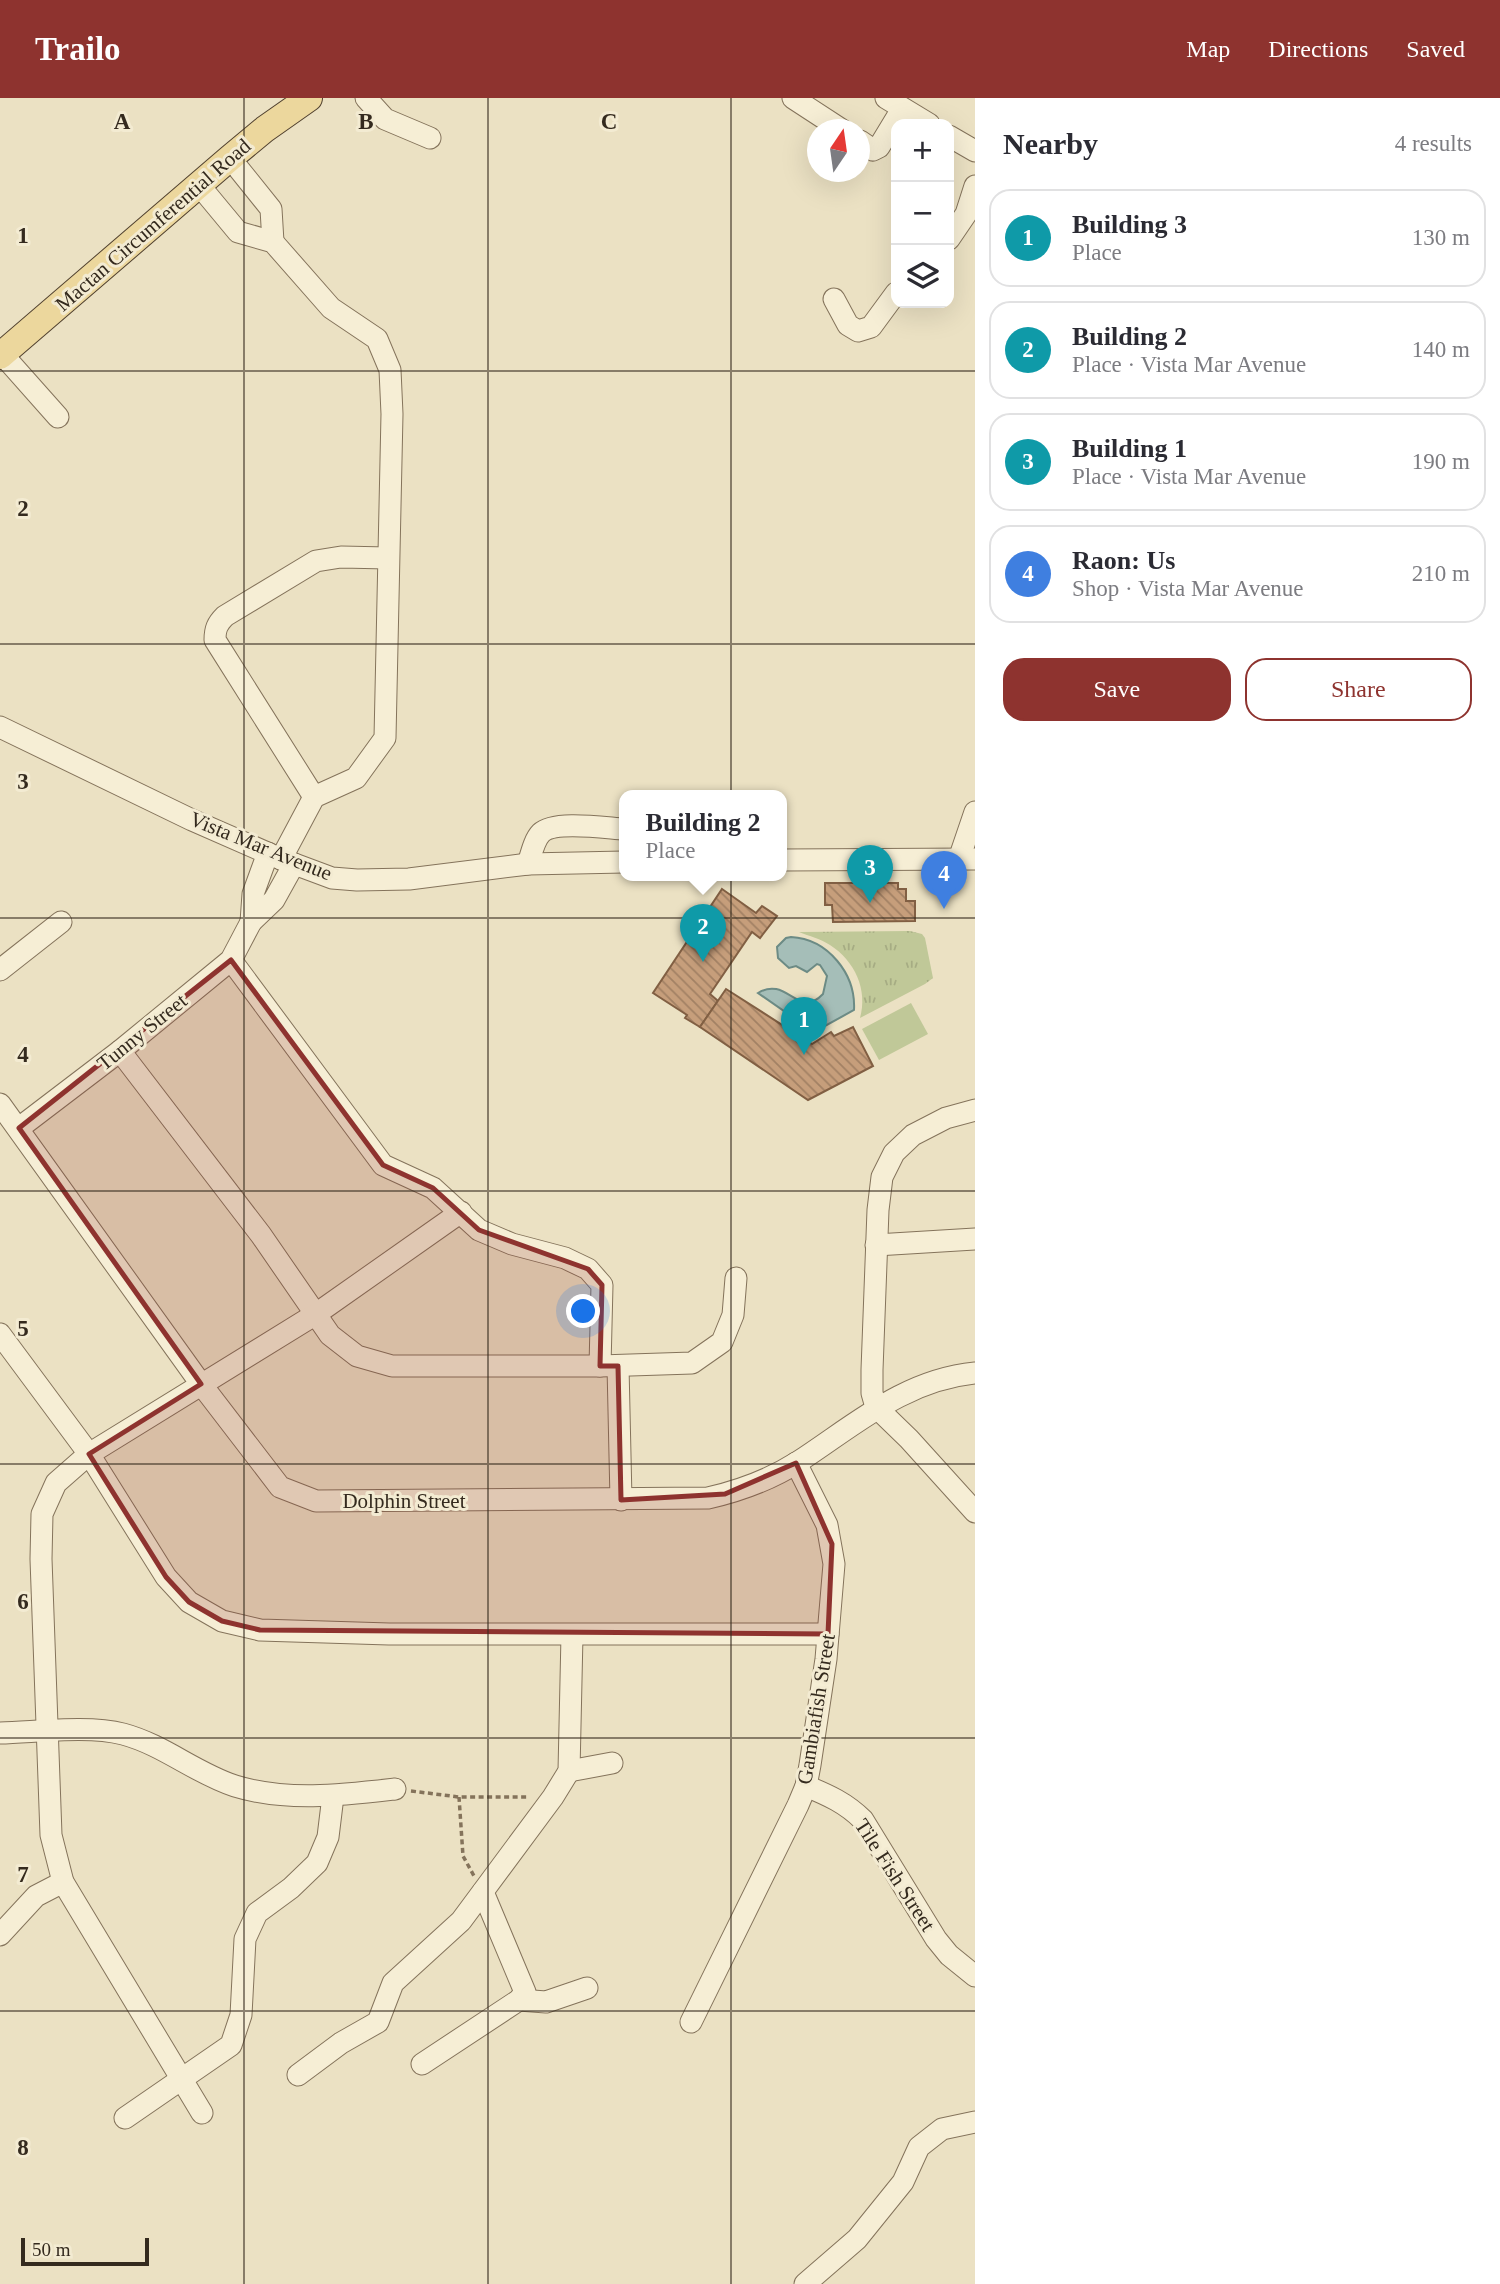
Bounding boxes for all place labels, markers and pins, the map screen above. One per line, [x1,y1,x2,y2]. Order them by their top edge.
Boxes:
pin: 3 [847,845,893,903]
pin: 4 [921,851,967,909]
pin: 2 [680,904,726,962]
pin: 1 [781,997,827,1055]

